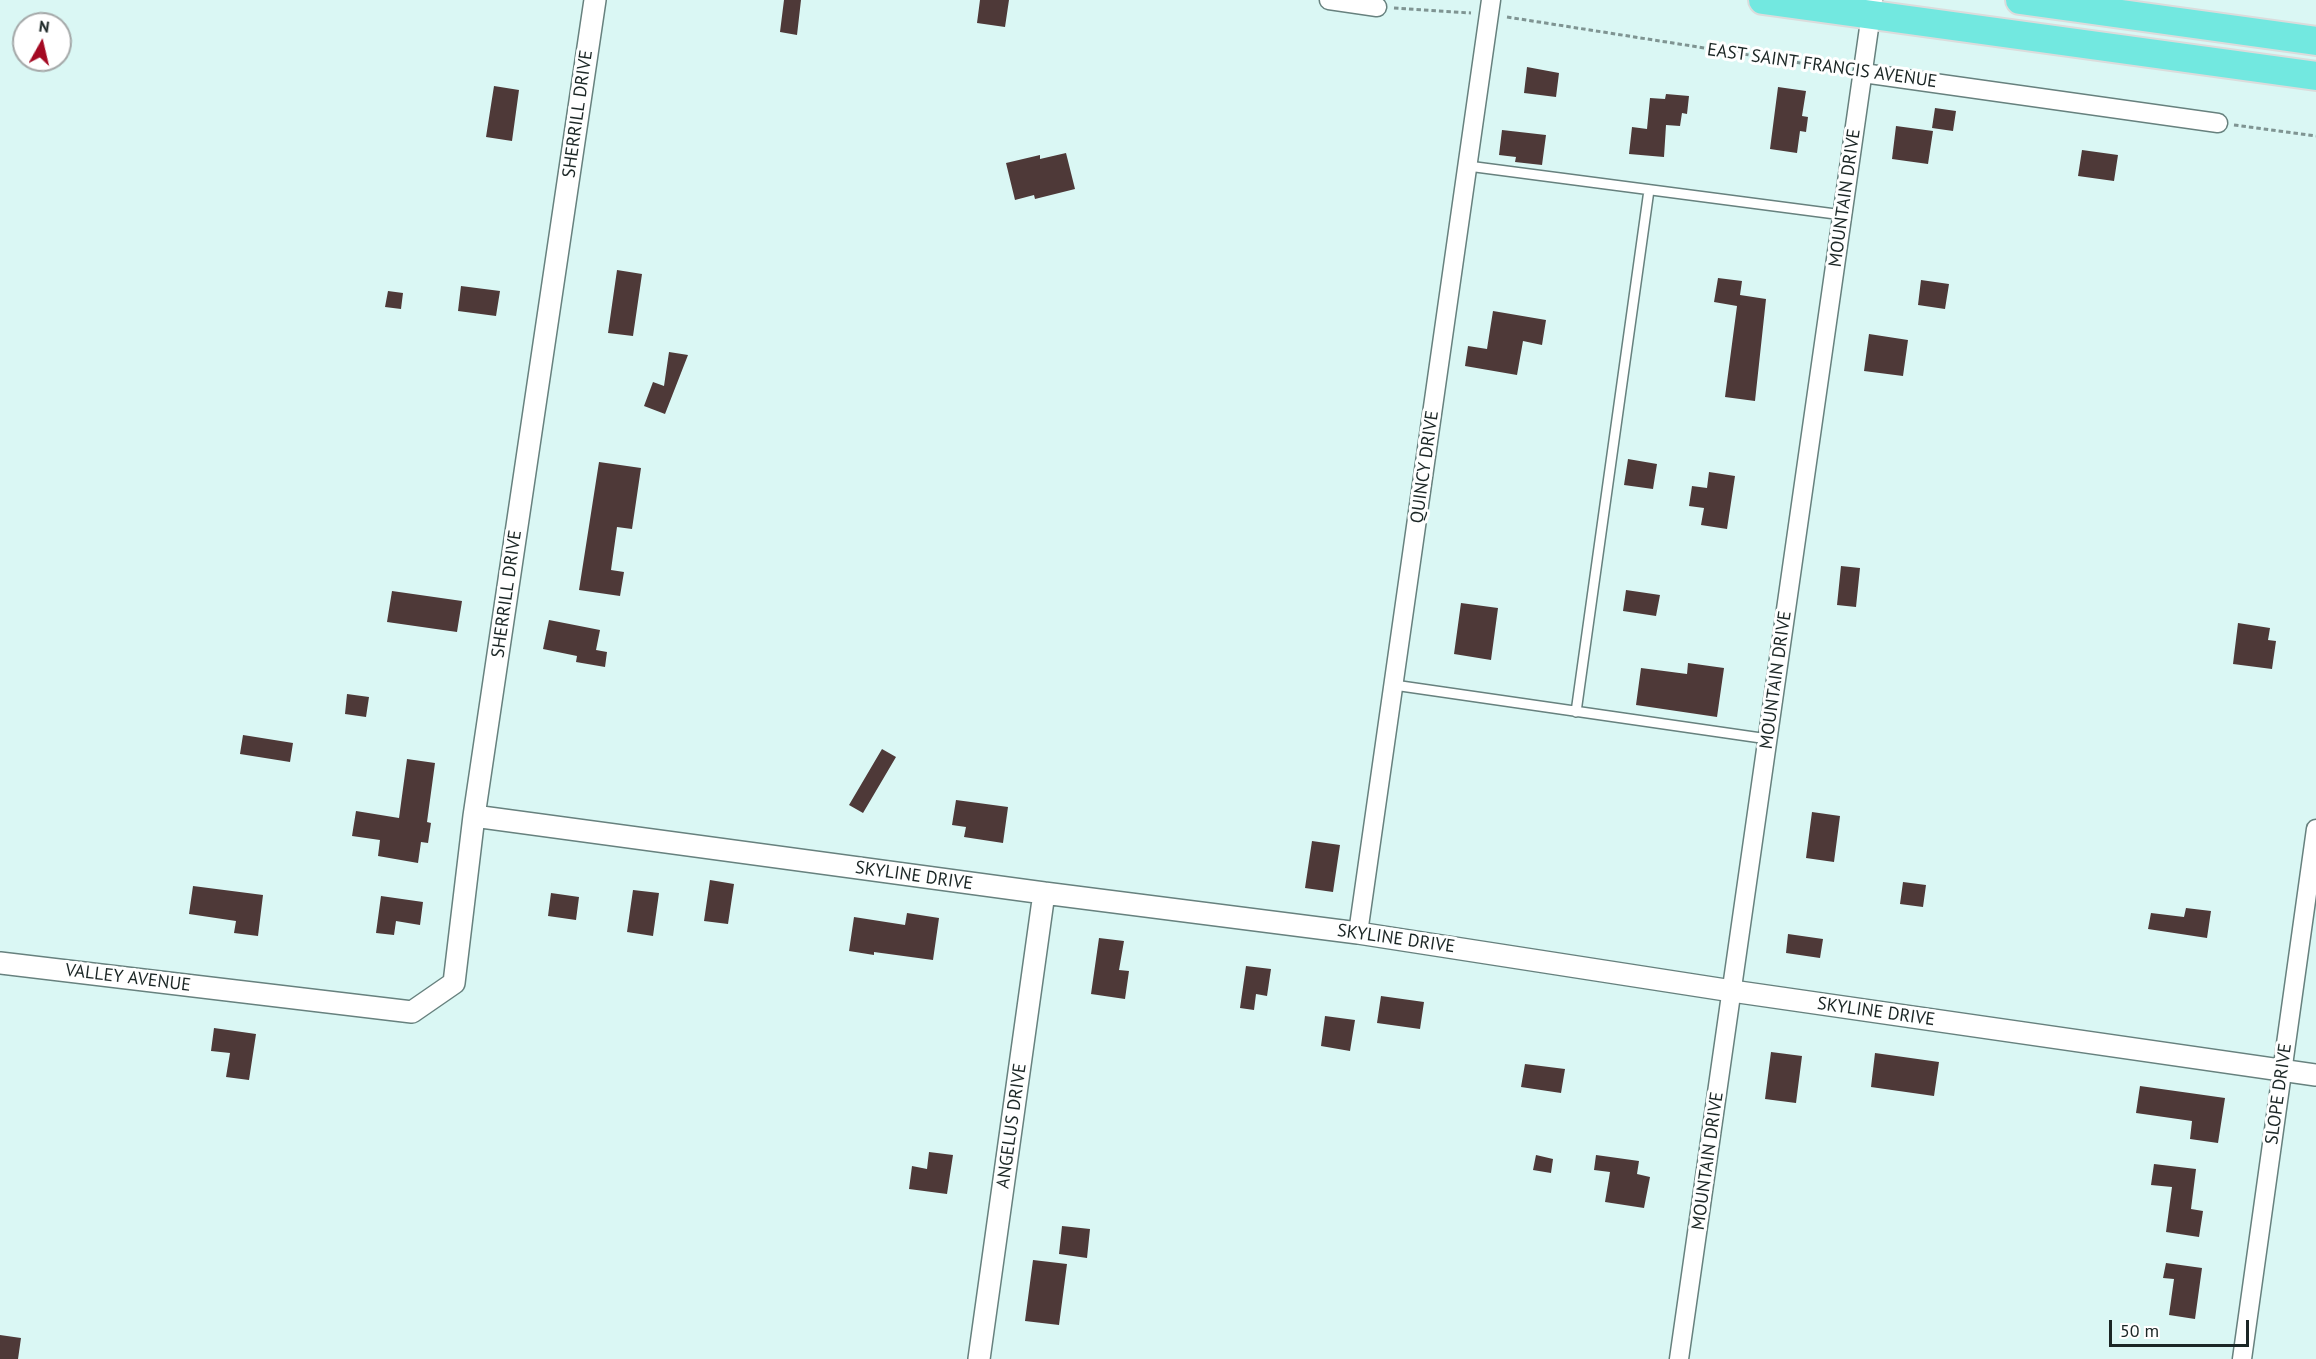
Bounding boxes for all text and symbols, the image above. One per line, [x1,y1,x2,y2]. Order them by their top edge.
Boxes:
north arrow [12,12,72,72]
text: N [38,16,51,37]
street label: EAST SAINT FRANCIS AVENUE [1706,39,1938,93]
street label: SHERRILL DRIVE [558,49,598,179]
street label: MOUNTAIN DRIVE [1825,127,1865,269]
street label: QUINCY DRIVE [1406,409,1444,525]
street label: SHERRILL DRIVE [487,529,527,659]
street label: MOUNTAIN DRIVE [1756,609,1796,751]
street label: SKYLINE DRIVE [854,857,974,895]
street label: SKYLINE DRIVE [1336,920,1456,958]
street label: VALLEY AVENUE [64,960,192,996]
street label: SKYLINE DRIVE [1816,993,1936,1031]
street label: SLOPE DRIVE [2261,1042,2297,1146]
street label: ANGELUS DRIVE [993,1062,1031,1190]
street label: MOUNTAIN DRIVE [1688,1090,1728,1232]
scale bar [2112,1308,2252,1346]
text: 50 m [2120,1319,2159,1342]

